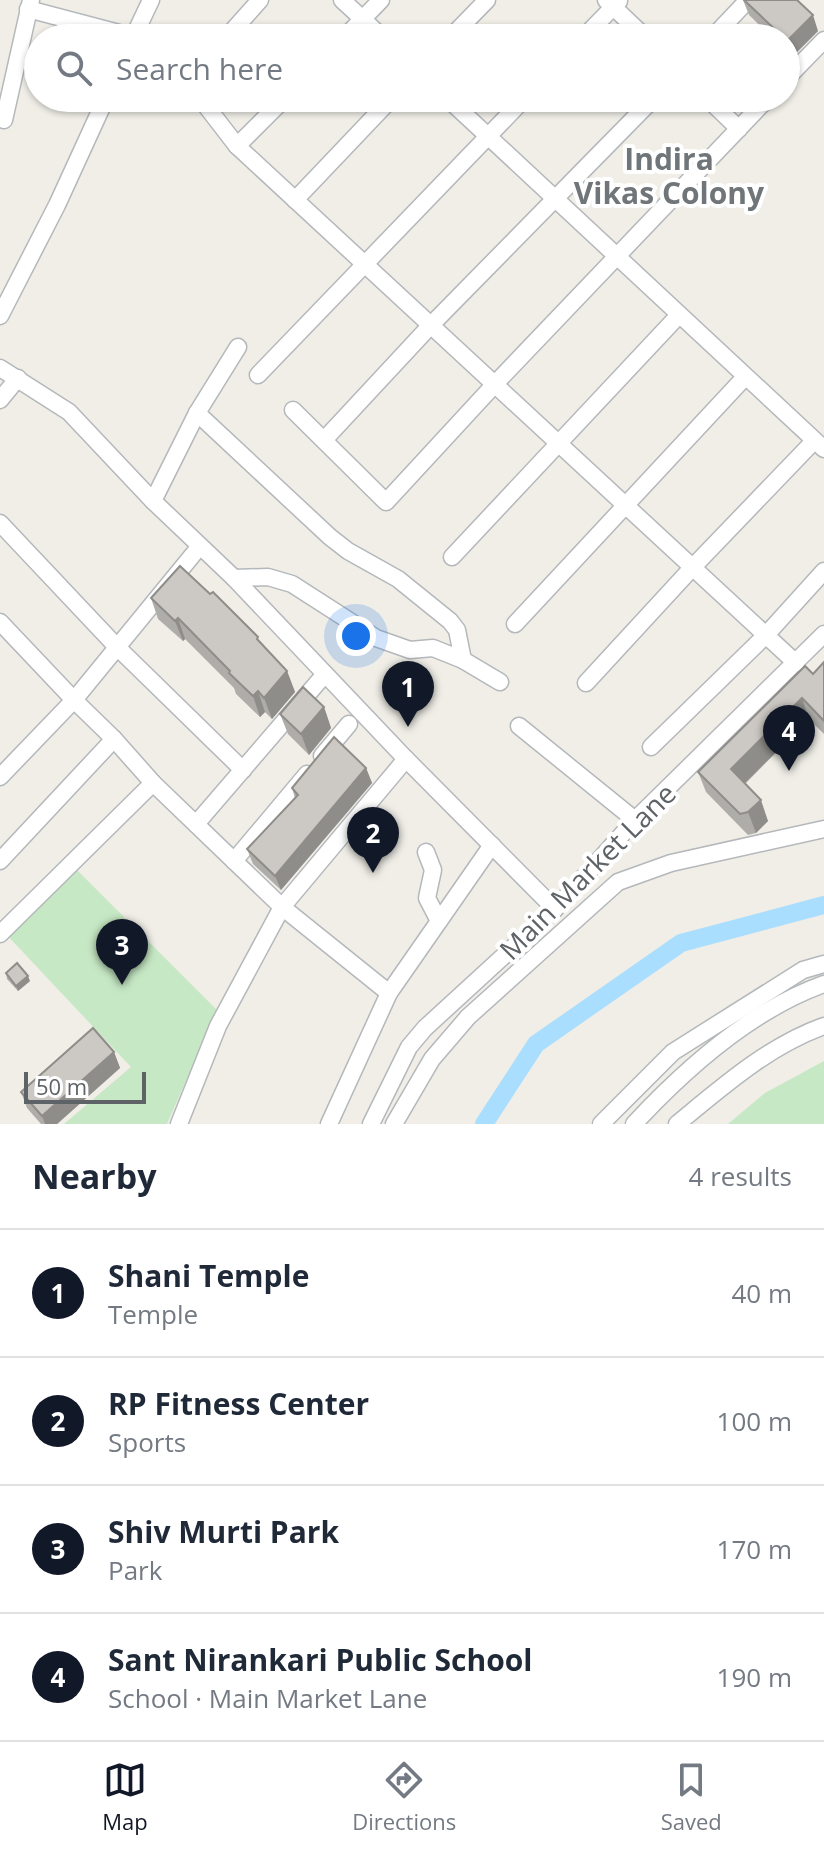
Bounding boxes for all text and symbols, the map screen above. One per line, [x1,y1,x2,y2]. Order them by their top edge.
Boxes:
search box [24,24,800,112]
icon: search [52,46,96,90]
text: Search here [116,48,283,89]
district label: Indira Vikas Colony [574,138,765,213]
your location [336,616,376,656]
pin: 1 [382,661,434,727]
pin: 4 [763,705,815,771]
street label: Main Market Lane [490,774,684,968]
pin: 2 [347,807,399,873]
pin: 3 [96,919,148,985]
scale bar [24,1068,146,1104]
text: 50 m [36,1071,87,1101]
text: Nearby [32,1153,157,1199]
text: 4 results [689,1158,792,1194]
text: Shani Temple [108,1255,309,1296]
text: 1 [51,1275,65,1311]
text: 40 m [731,1275,792,1311]
text: Temple [108,1296,198,1332]
text: RP Fitness Center [108,1383,369,1424]
text: 2 [51,1403,65,1439]
text: 100 m [717,1403,792,1439]
text: Sports [108,1424,186,1460]
text: Shiv Murti Park [108,1511,339,1552]
text: 3 [51,1531,65,1567]
text: 170 m [717,1531,792,1567]
text: Park [108,1552,162,1588]
text: Sant Nirankari Public School [108,1639,533,1680]
text: 4 [51,1659,65,1695]
text: 190 m [717,1659,792,1695]
text: School · Main Market Lane [108,1680,427,1716]
tab: Map [102,1758,148,1836]
tab: Directions [352,1758,456,1836]
tab: Saved [661,1758,722,1836]

